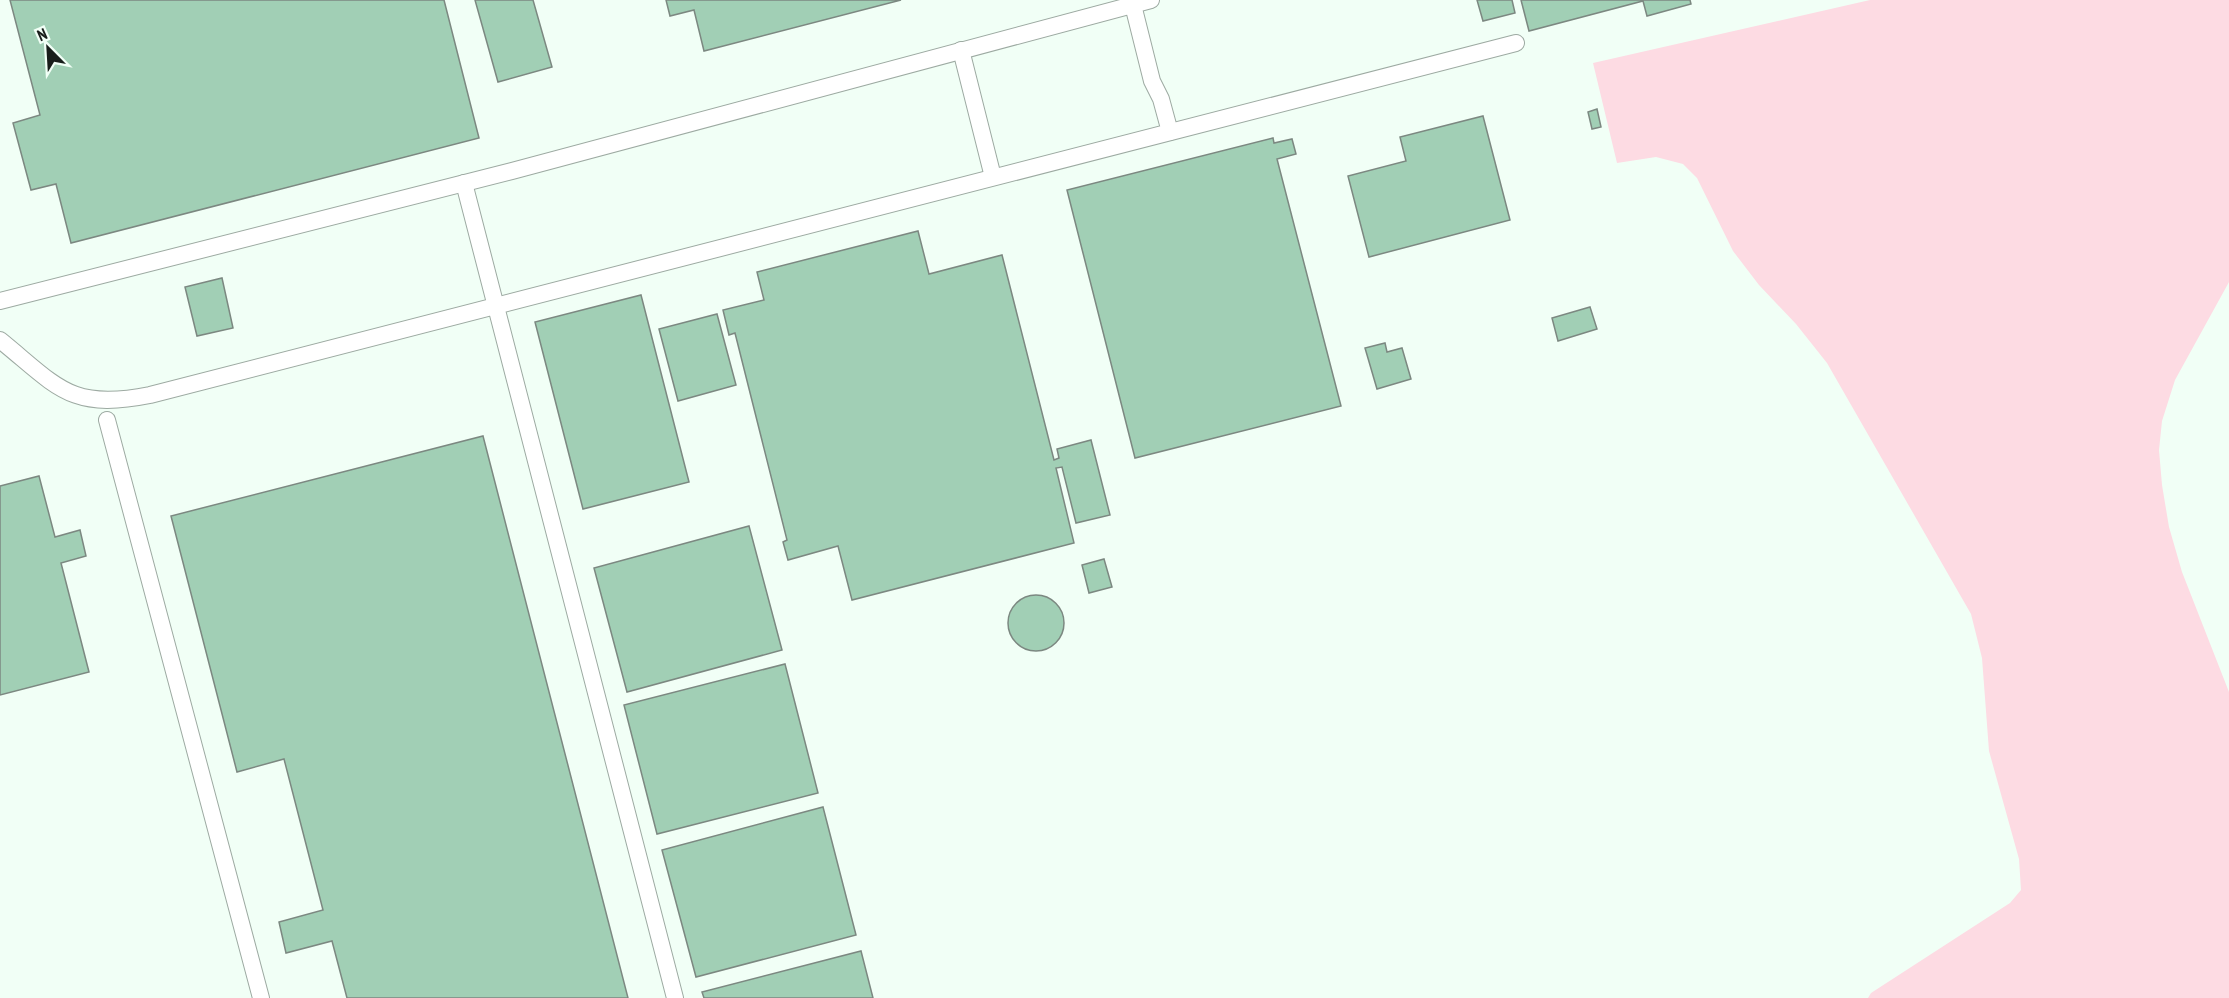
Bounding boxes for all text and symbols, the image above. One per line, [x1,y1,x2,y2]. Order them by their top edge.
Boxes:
north arrow [18,18,78,78]
text: N [34,23,50,45]

